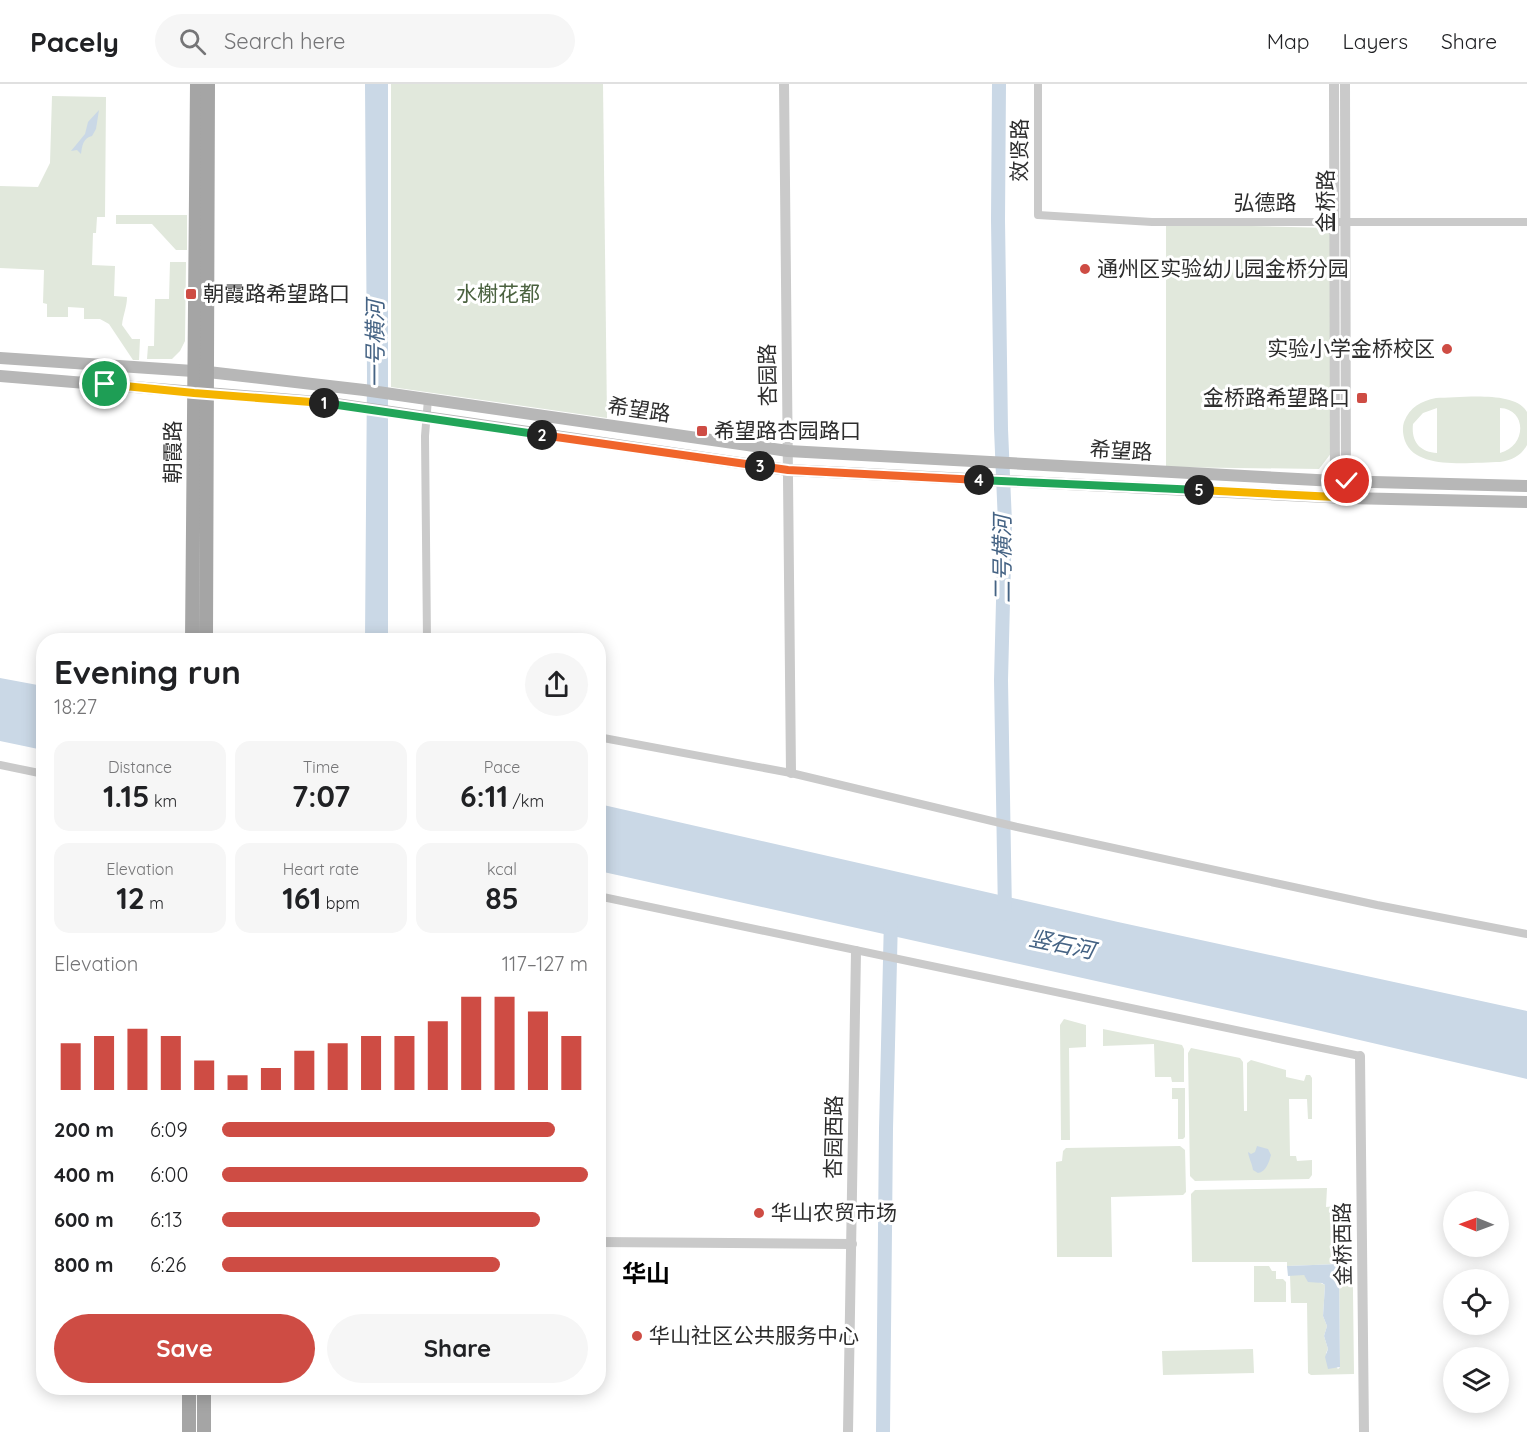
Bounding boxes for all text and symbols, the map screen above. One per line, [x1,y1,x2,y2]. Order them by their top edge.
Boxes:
search box [155,14,575,68]
text: Pacely [30,24,119,59]
icon: search [176,25,209,58]
text: Search here [224,27,345,55]
text: Map [1267,28,1310,54]
text: Layers [1343,28,1408,54]
text: Share [1441,28,1497,54]
street label: 效贤路 [1006,119,1032,182]
street label: 金桥路 [1312,170,1338,233]
street label: 弘德路 [1234,189,1297,215]
place label: 通州区实验幼儿园金桥分园 [1097,255,1349,281]
marker: 通州区实验幼儿园金桥分园 [1078,262,1092,276]
place label: 朝霞路希望路口 [203,280,350,306]
park label: 水榭花都 [456,280,540,306]
marker: 朝霞路希望路口 [184,287,198,301]
water label: 一号横河 [361,296,389,388]
place label: 实验小学金桥校区 [1267,335,1435,361]
marker: 实验小学金桥校区 [1440,342,1454,356]
street label: 杏园路 [753,343,781,407]
pin [79,358,130,409]
icon: arrive [88,367,121,400]
place label: 金桥路希望路口 [1203,384,1350,410]
pin: 1 [309,388,339,418]
marker: 金桥路希望路口 [1355,391,1369,405]
street label: 希望路 [606,392,672,426]
text: 1 [321,393,327,413]
place label: 希望路杏园路口 [714,417,861,443]
pin: 2 [527,420,557,450]
street label: 朝霞路 [159,421,185,484]
marker: 希望路杏园路口 [695,424,709,438]
text: 2 [537,425,547,445]
street label: 希望路 [1089,435,1153,465]
pin: 3 [745,451,775,481]
pin [1321,455,1372,506]
text: 3 [756,456,764,476]
icon: check [1330,464,1363,497]
pin: 4 [964,465,994,495]
text: 4 [974,470,984,490]
pin: 5 [1184,475,1214,505]
text: 5 [1194,480,1204,500]
water label: 二号横河 [988,511,1016,603]
text: Evening run [54,651,241,692]
button: share [525,653,588,716]
text: 18:27 [54,694,97,719]
text: Distance [108,757,172,777]
text: Time [303,757,339,777]
text: Pace [484,757,520,777]
text: 1.15 [103,777,150,815]
text: 7:07 [292,777,350,815]
text: 6:11 [460,777,508,815]
text: km [150,791,177,811]
text: /km [508,791,544,811]
text: Elevation [106,859,174,879]
text: Heart rate [283,859,359,879]
text: kcal [487,859,517,879]
text: 12 [116,879,145,917]
text: 161 [282,879,321,917]
text: 85 [485,879,519,917]
text: m [145,893,164,913]
text: bpm [321,893,360,913]
water label: 竖石河 [1027,923,1101,965]
text: Elevation [54,951,138,976]
text: 117–127 m [502,951,588,976]
street label: 杏园西路 [819,1095,847,1179]
text: 200 m [54,1117,114,1142]
text: 6:09 [150,1117,188,1142]
text: 400 m [54,1162,114,1187]
text: 6:00 [150,1162,188,1187]
north arrow [1443,1191,1509,1257]
map controls [1443,1191,1509,1413]
place label: 华山农贸市场 [771,1199,897,1225]
street label: 金桥西路 [1328,1202,1356,1286]
marker: 华山农贸市场 [752,1206,766,1220]
text: 600 m [54,1207,114,1232]
text: 6:13 [150,1207,182,1232]
text: 800 m [54,1252,114,1277]
text: 6:26 [150,1252,186,1277]
district label: 华山 [622,1258,670,1288]
button: locate [1443,1269,1509,1335]
button: Save [54,1314,315,1383]
button: Share [327,1314,588,1383]
place label: 华山社区公共服务中心 [649,1322,859,1348]
marker: 华山社区公共服务中心 [630,1329,644,1343]
button: layers [1443,1347,1509,1413]

